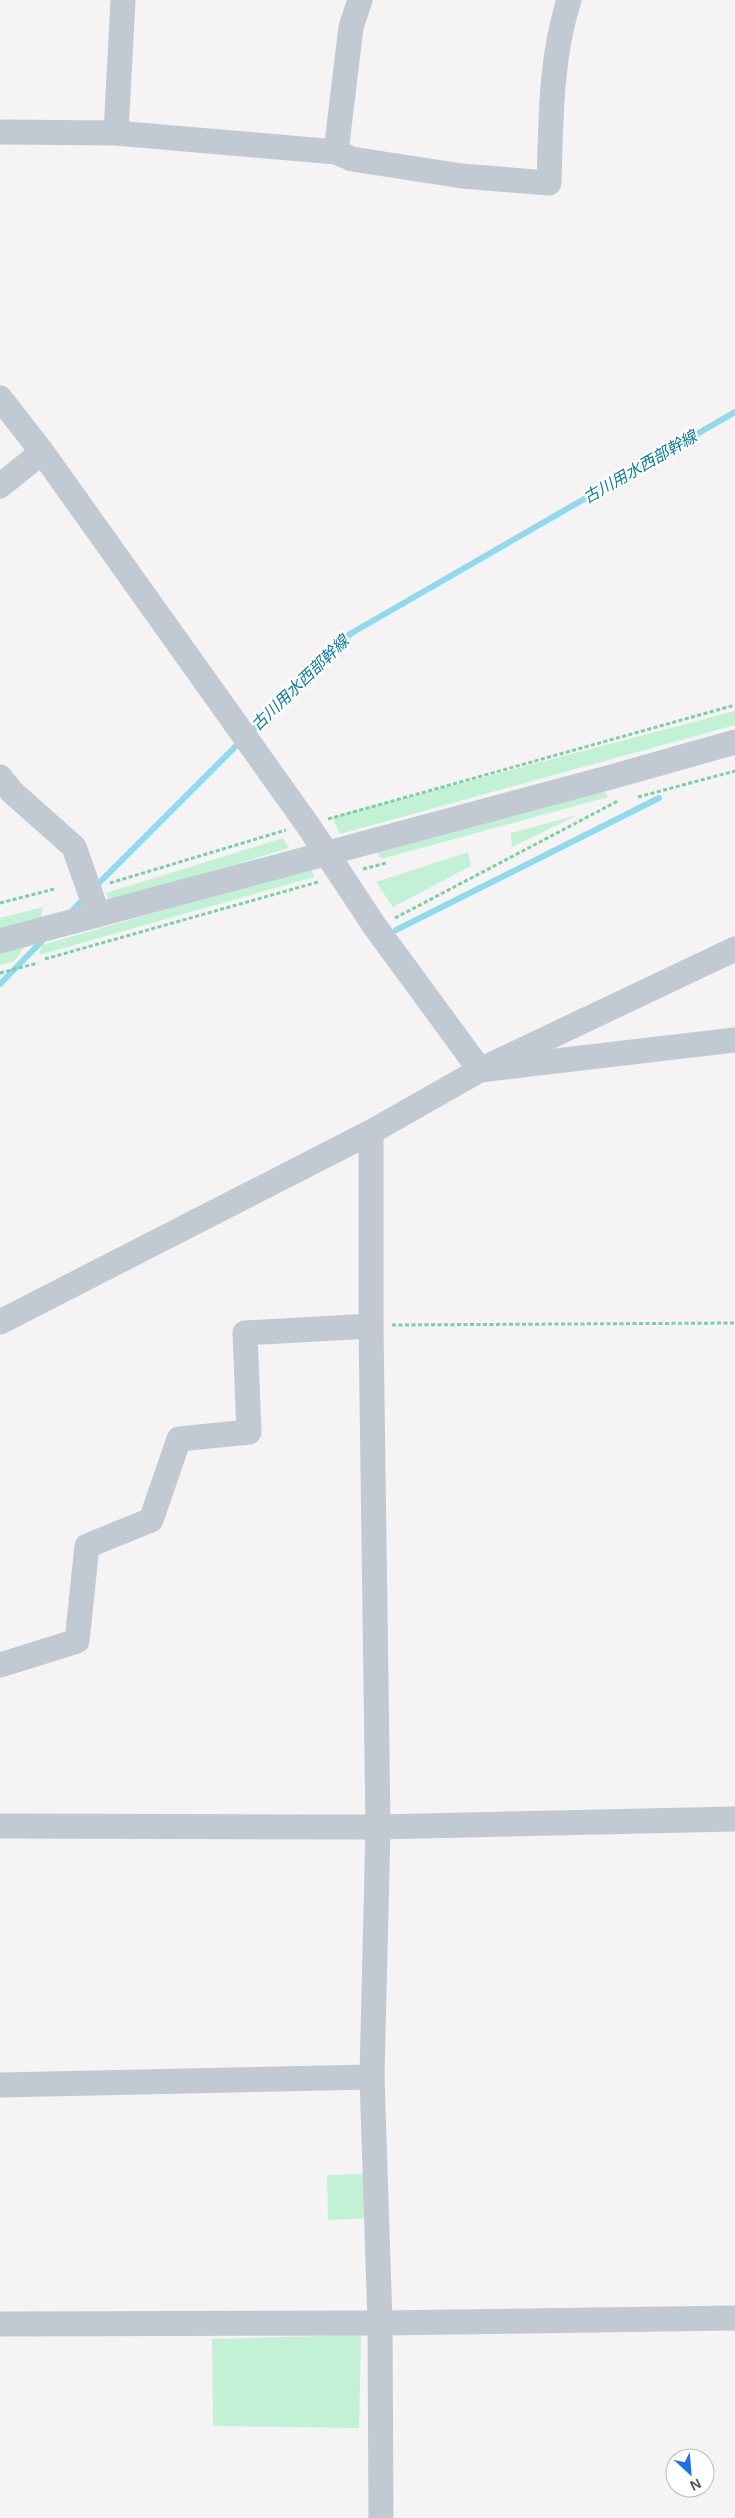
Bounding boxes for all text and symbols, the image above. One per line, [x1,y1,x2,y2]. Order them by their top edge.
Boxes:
water label: 古川用水西部幹線 [580,427,701,506]
water label: 古川用水西部幹線 [248,631,353,734]
north arrow [665,2448,715,2498]
text: N [688,2475,704,2494]

